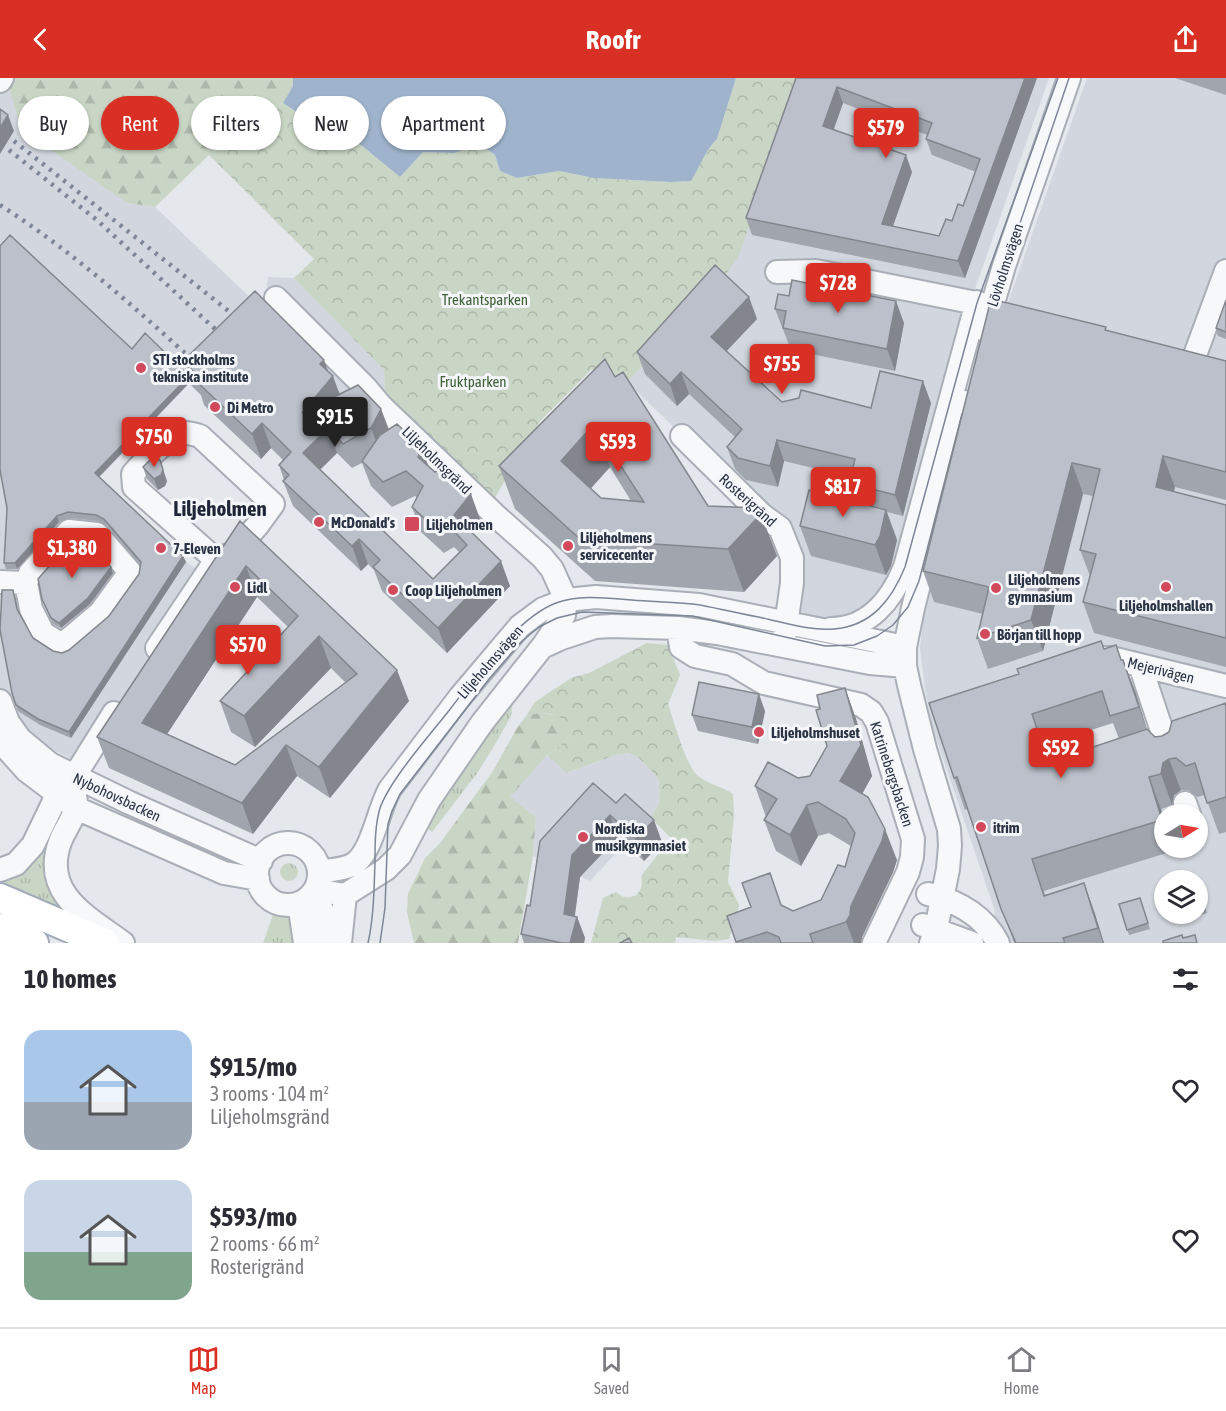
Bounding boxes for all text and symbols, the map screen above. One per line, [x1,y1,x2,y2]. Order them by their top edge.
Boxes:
icon: back [24,23,57,56]
icon: share [1169,23,1202,56]
text: Roofr [586,24,640,55]
chip: Buy [18,96,89,150]
chip: Rent [101,96,179,150]
chip: Filters [191,96,281,150]
chip: New [293,96,369,150]
chip: Apartment [381,96,506,150]
pin: $579 [850,108,922,159]
text: $579 [868,116,904,139]
street label: Lövholmsvägen [984,221,1026,309]
pin: $728 [802,263,874,314]
text: $728 [820,271,856,294]
park label: Trekantsparken [442,291,528,308]
pin: $755 [746,344,818,395]
place label: STI stockholms tekniska institute [152,351,249,385]
text: $755 [764,352,800,375]
marker: STI stockholms tekniska institute [134,361,148,375]
park label: Fruktparken [439,373,507,390]
pin: $915 [299,397,371,448]
place label: Di Metro [227,399,274,416]
marker: Di Metro [208,400,222,414]
text: $915 [317,405,353,428]
pin: $750 [118,417,190,468]
pin: $593 [582,422,654,473]
street label: Liljeholmsgränd [399,423,475,497]
text: $750 [136,425,172,448]
text: $593 [600,430,636,453]
pin: $817 [807,467,879,518]
street label: Rosterigränd [716,470,780,530]
text: $817 [825,475,861,498]
district label: Liljeholmen [173,496,267,520]
place label: McDonald's [331,514,396,531]
marker: McDonald's [312,515,326,529]
marker: Liljeholmen [403,515,421,533]
place label: Liljeholmen [426,516,493,533]
pin: $1,380 [23,528,121,579]
place label: Liljeholmens servicecenter [580,529,654,563]
text: $1,380 [47,536,97,559]
marker: Liljeholmens servicecenter [561,539,575,553]
place label: 7-Eleven [173,540,221,557]
marker: 7-Eleven [154,541,168,555]
place label: Liljeholmens gymnasium [1008,571,1081,605]
place label: Lidl [247,579,268,596]
marker: Lidl [228,580,242,594]
marker: Liljeholmshallen [1159,580,1173,594]
marker: Liljeholmens gymnasium [989,581,1003,595]
place label: Coop Liljeholmen [405,582,502,599]
marker: Coop Liljeholmen [386,583,400,597]
place label: Liljeholmshallen [1119,597,1213,614]
street label: Liljeholmsvägen [454,622,526,702]
pin: $570 [212,625,284,676]
place label: Början till hopp [997,626,1082,643]
marker: Början till hopp [978,627,992,641]
text: $570 [230,633,266,656]
street label: Mejerivägen [1126,653,1196,687]
street label: Katrinebergsbacken [867,719,917,829]
place label: Liljeholmshuset [771,724,861,741]
marker: Liljeholmshuset [752,725,766,739]
pin: $592 [1025,728,1097,779]
text: $592 [1043,736,1079,759]
street label: Nybohovsbacken [70,769,164,825]
north arrow [1154,804,1208,858]
map controls [1154,804,1208,924]
place label: itrim [993,819,1020,836]
place label: Nordiska musikgymnasiet [595,820,687,854]
marker: itrim [974,820,988,834]
marker: Nordiska musikgymnasiet [576,830,590,844]
button: layers [1154,870,1208,924]
icon: filters [1169,963,1202,996]
text: 10 homes [24,964,117,994]
text: $915/mo [210,1052,297,1082]
icon: home [72,1054,144,1126]
icon: heart [1169,1074,1202,1107]
text: 3 rooms · 104 m² [210,1082,329,1105]
text: Liljeholmsgränd [210,1105,330,1128]
text: $593/mo [210,1202,297,1232]
icon: home [72,1204,144,1276]
icon: heart [1169,1224,1202,1257]
text: 2 rooms · 66 m² [210,1232,320,1255]
text: Rosterigränd [210,1255,304,1278]
tab: Map [187,1343,220,1397]
tab: Saved [594,1343,629,1397]
tab: Home [1003,1343,1039,1397]

